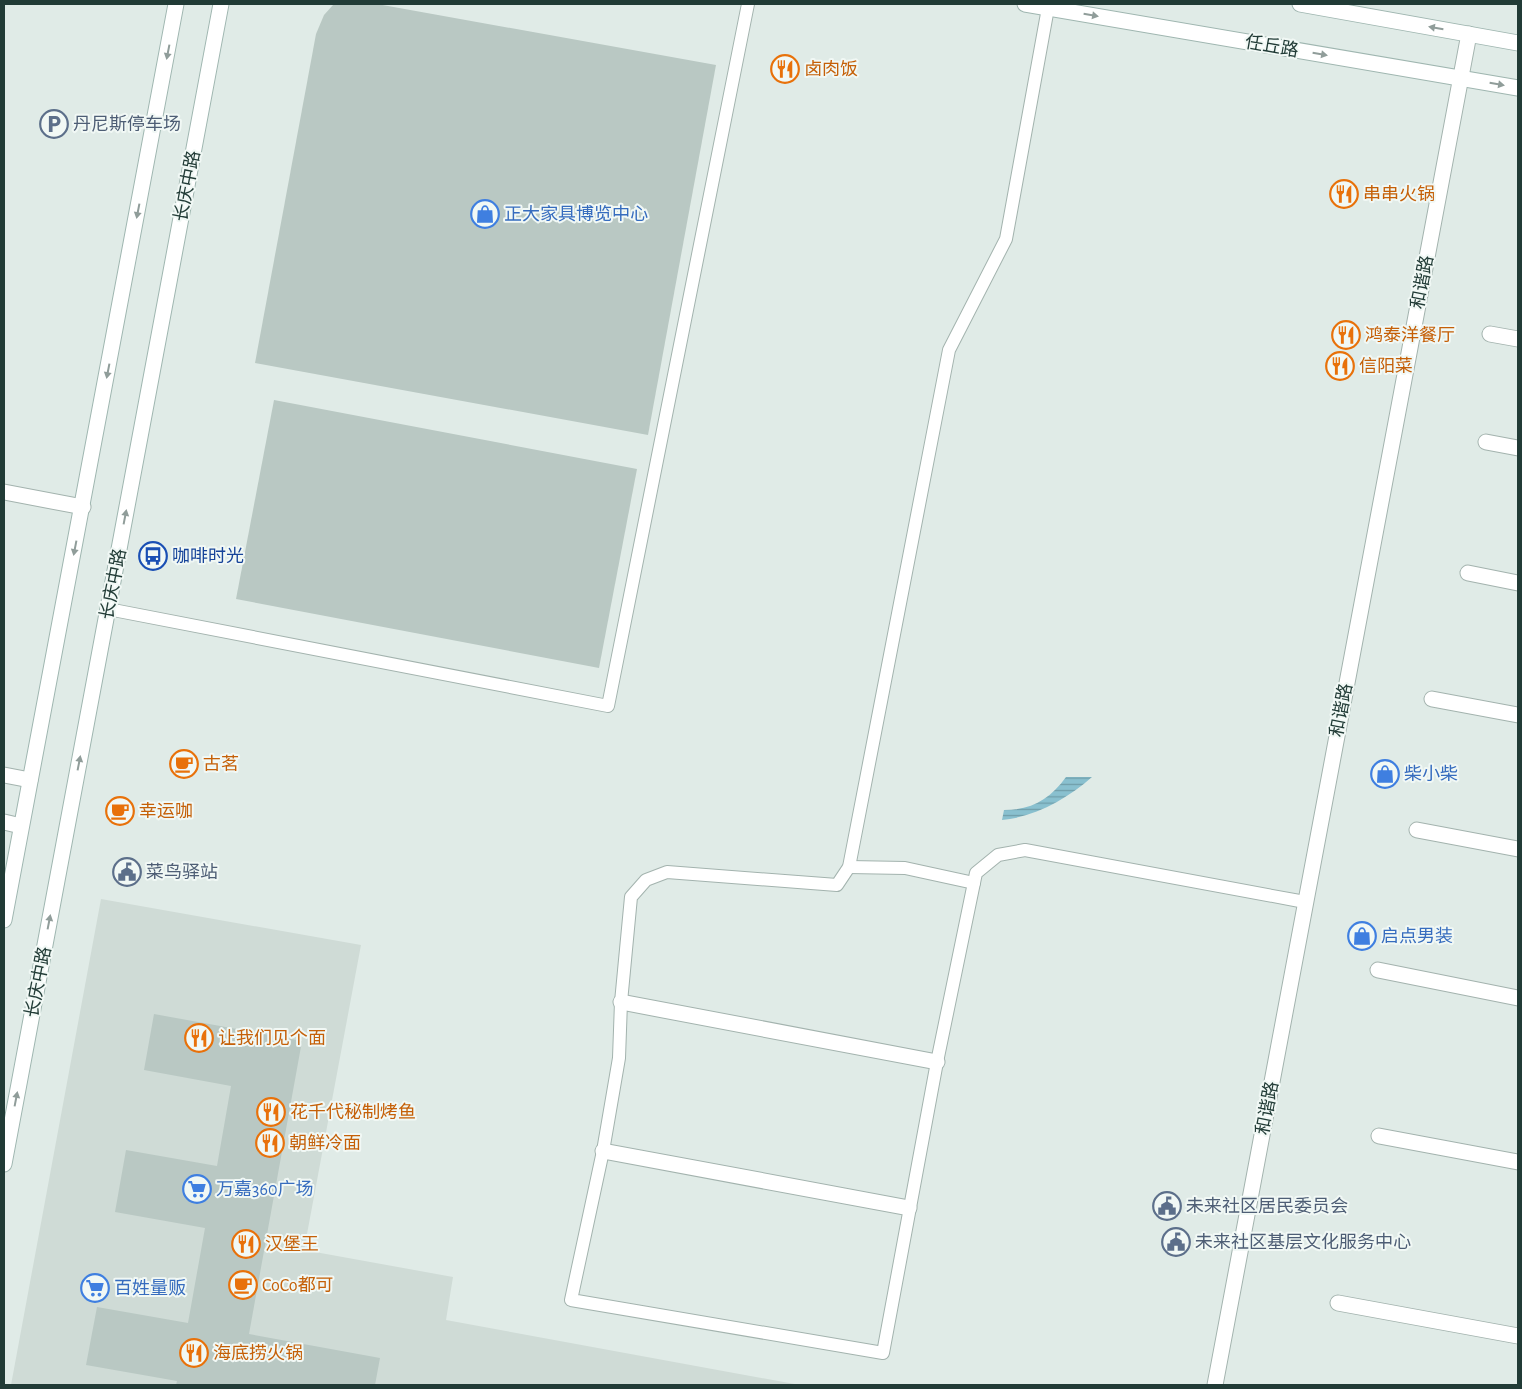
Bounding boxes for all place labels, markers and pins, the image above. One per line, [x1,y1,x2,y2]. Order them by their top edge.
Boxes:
restaurant icon: 卤肉饭 [770,54,800,84]
place label: 卤肉饭 [804,59,858,79]
parking icon: 丹尼斯停车场 [39,109,69,139]
place label: 丹尼斯停车场 [73,114,181,134]
restaurant icon: 串串火锅 [1329,179,1359,209]
place label: 串串火锅 [1363,184,1435,204]
shop icon: 正大家具博览中心 [470,199,500,229]
place label: 正大家具博览中心 [504,204,648,224]
restaurant icon: 鸿泰洋餐厅 [1331,320,1361,350]
place label: 鸿泰洋餐厅 [1365,325,1455,345]
restaurant icon: 信阳菜 [1325,351,1355,381]
place label: 信阳菜 [1359,356,1413,376]
bus stop icon: 咖啡时光 [138,541,168,571]
place label: 咖啡时光 [172,546,244,566]
cafe icon: 古茗 [169,749,199,779]
place label: 古茗 [203,754,239,774]
shop icon: 柴小柴 [1370,759,1400,789]
place label: 柴小柴 [1404,764,1458,784]
cafe icon: 幸运咖 [105,796,135,826]
place label: 幸运咖 [139,801,193,821]
public building icon: 菜鸟驿站 [112,857,142,887]
place label: 菜鸟驿站 [146,862,218,882]
shop icon: 启点男装 [1347,921,1377,951]
place label: 启点男装 [1381,926,1453,946]
restaurant icon: 让我们见个面 [184,1023,214,1053]
place label: 让我们见个面 [218,1028,326,1048]
restaurant icon: 花千代秘制烤鱼 [256,1097,286,1127]
place label: 花千代秘制烤鱼 [290,1102,416,1122]
restaurant icon: 朝鲜冷面 [255,1128,285,1158]
place label: 朝鲜冷面 [289,1133,361,1153]
supermarket icon: 万嘉360广场 [182,1174,212,1204]
place label: 万嘉360广场 [216,1179,313,1199]
public building icon: 未来社区居民委员会 [1152,1191,1182,1221]
place label: 未来社区居民委员会 [1186,1196,1348,1216]
public building icon: 未来社区基层文化服务中心 [1161,1227,1191,1257]
restaurant icon: 汉堡王 [231,1229,261,1259]
place label: 未来社区基层文化服务中心 [1195,1232,1411,1252]
place label: 汉堡王 [265,1234,319,1254]
cafe icon: CoCo都可 [228,1270,258,1300]
supermarket icon: 百姓量贩 [80,1273,110,1303]
place label: CoCo都可 [262,1276,334,1295]
place label: 百姓量贩 [114,1278,186,1298]
restaurant icon: 海底捞火锅 [179,1338,209,1368]
place label: 海底捞火锅 [213,1343,303,1363]

